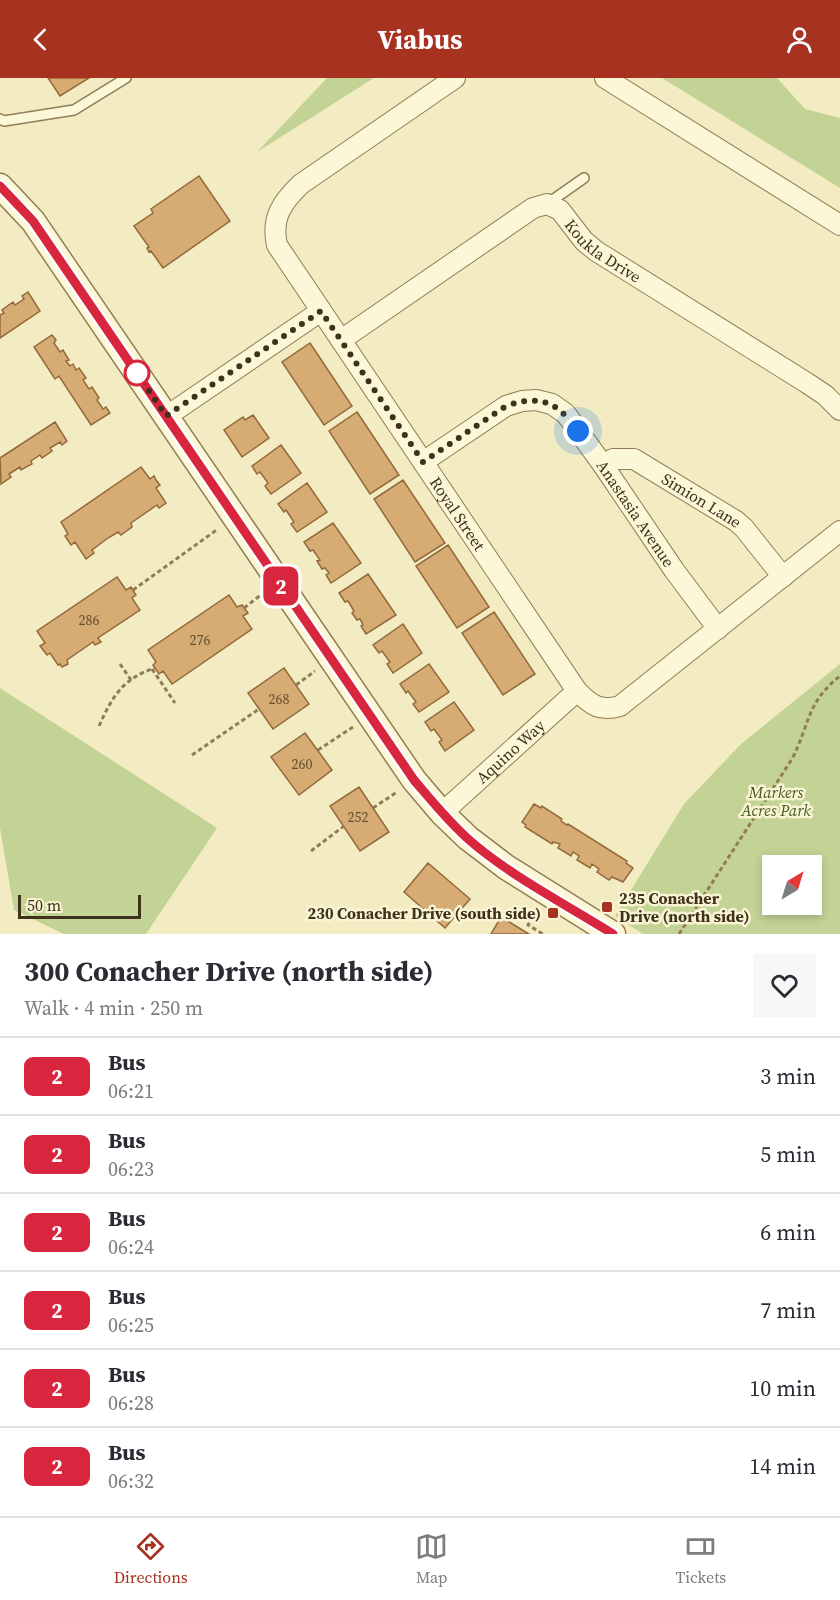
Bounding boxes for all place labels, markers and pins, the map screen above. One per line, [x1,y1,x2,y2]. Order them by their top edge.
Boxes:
unlabelled marker [124,360,150,386]
place label: 235 Conacher Drive (north side) [619,887,749,927]
marker: 235 Conacher Drive (north side) [600,900,614,914]
place label: 230 Conacher Drive (south side) [308,902,541,924]
marker: 230 Conacher Drive (south side) [546,906,560,920]

